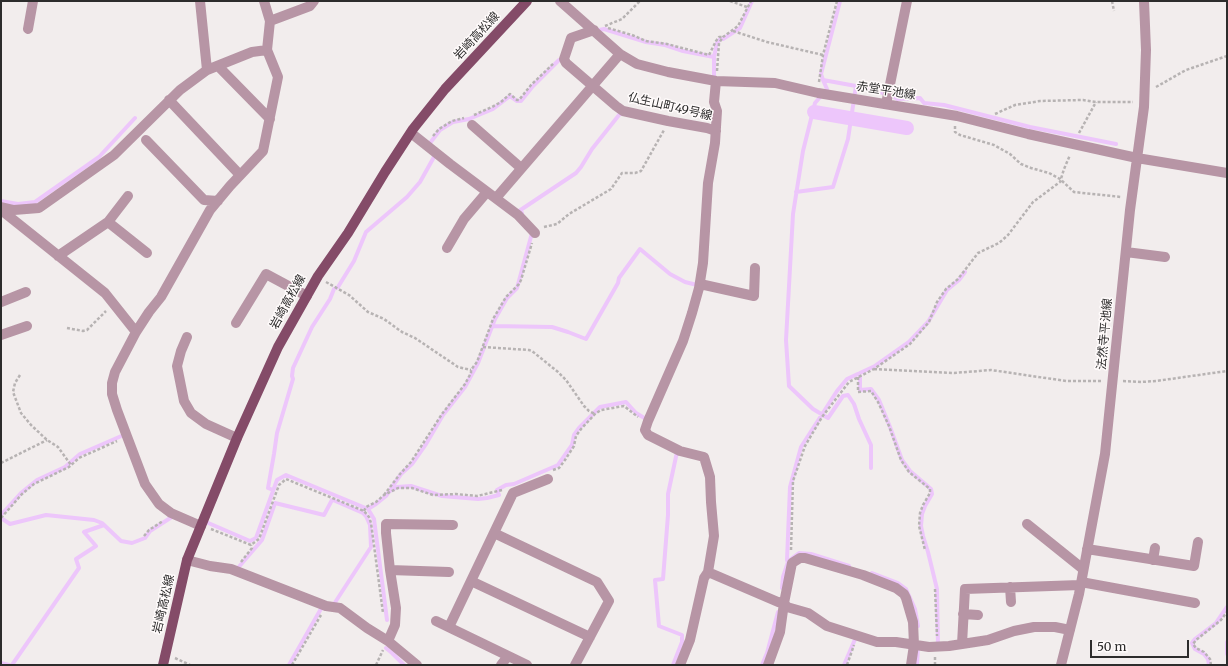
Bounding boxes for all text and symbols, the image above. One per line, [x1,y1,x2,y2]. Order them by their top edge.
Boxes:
street label: 岩崎高松線 [451,9,503,63]
street label: 赤堂平池線 [855,79,917,103]
street label: 仏生山町49号線 [627,90,713,124]
street label: 岩崎高松線 [267,272,309,332]
street label: 法然寺平池線 [1095,298,1115,370]
street label: 岩崎高松線 [150,573,178,635]
scale bar [1092,632,1191,658]
text: 50 m [1097,639,1126,654]

